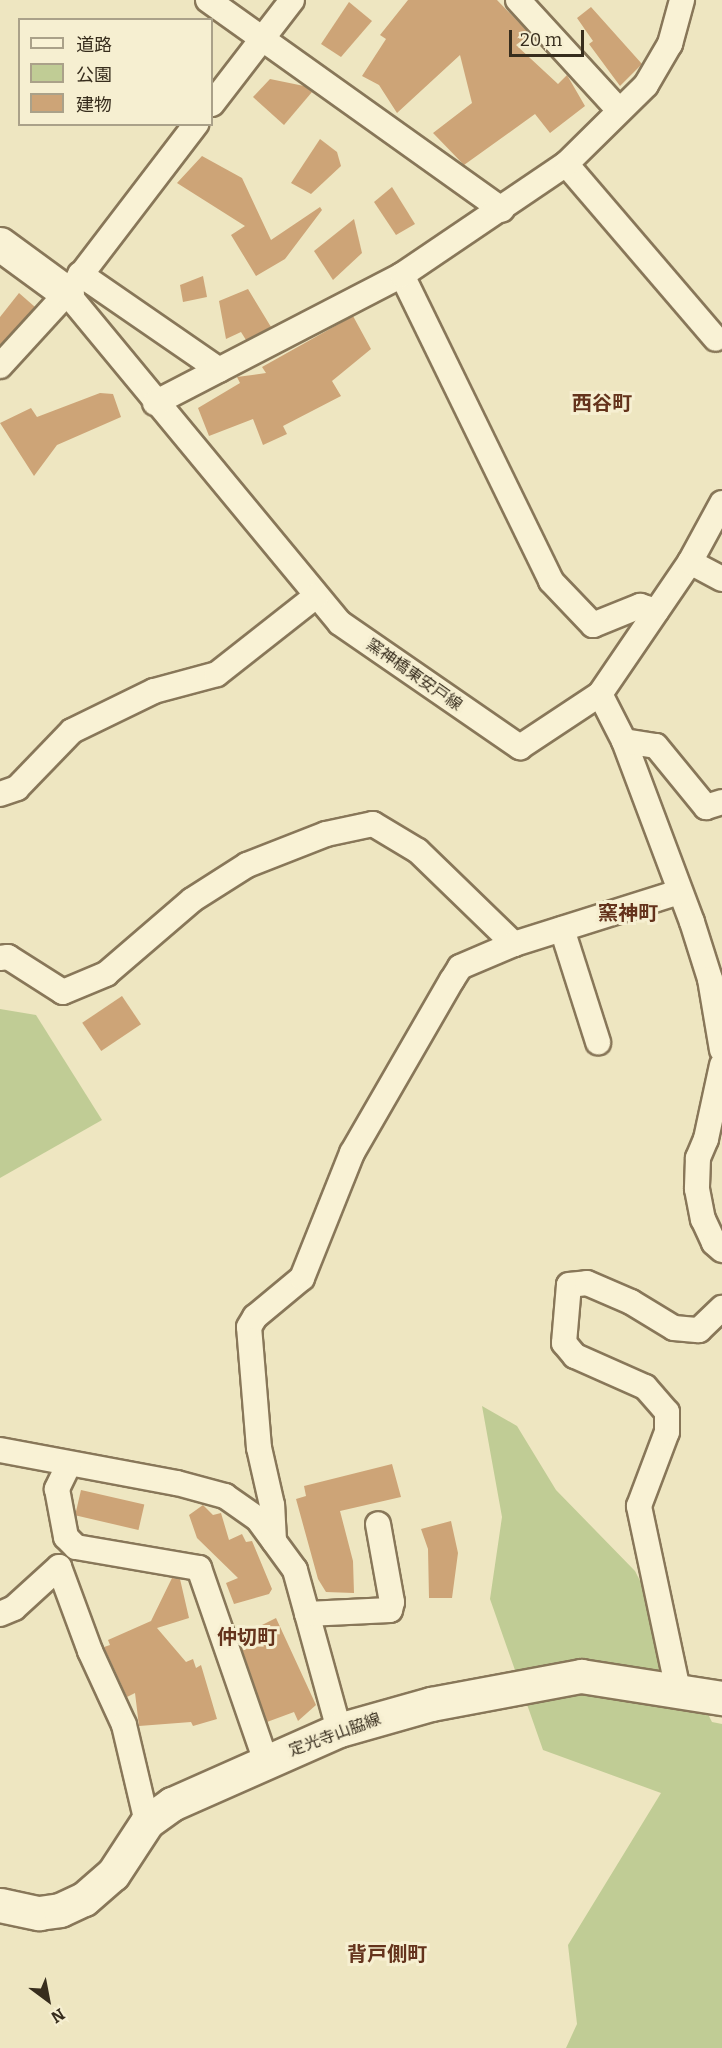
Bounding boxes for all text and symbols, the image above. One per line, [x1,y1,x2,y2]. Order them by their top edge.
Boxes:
legend [18,18,213,126]
scale bar [512,18,587,56]
text: 20 m [520,29,562,51]
text: 道路 [76,34,112,56]
text: 公園 [76,64,112,86]
text: 建物 [76,94,112,116]
district label: 西谷町 [572,391,632,415]
street label: 窯神橋東安戸線 [363,635,465,715]
district label: 窯神町 [598,901,658,925]
district label: 仲切町 [217,1625,277,1649]
street label: 定光寺山脇線 [287,1710,383,1760]
district label: 背戸側町 [347,1942,427,1966]
north arrow [18,1970,78,2030]
text: N [48,2004,68,2027]

